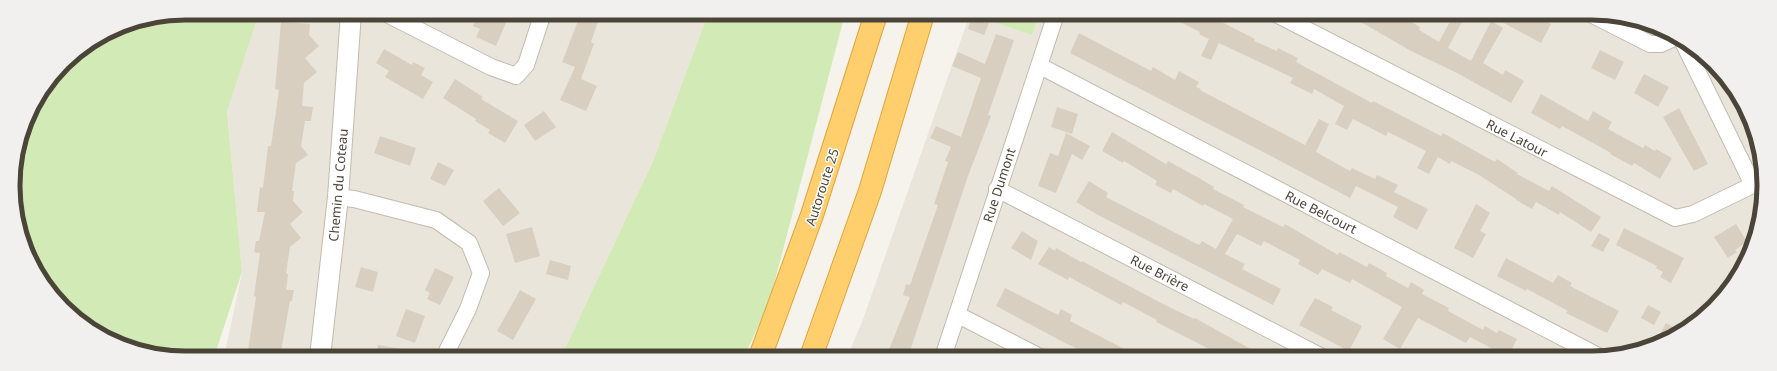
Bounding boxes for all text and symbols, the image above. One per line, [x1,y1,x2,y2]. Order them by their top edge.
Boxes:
street label: Rue Latour [1483,115,1551,161]
street label: Chemin du Coteau [324,128,352,242]
street label: Rue Dumont [979,145,1020,224]
street label: Autoroute 25 [801,146,843,228]
street label: Rue Belcourt [1282,186,1360,238]
street label: Rue Brière [1127,251,1193,295]

